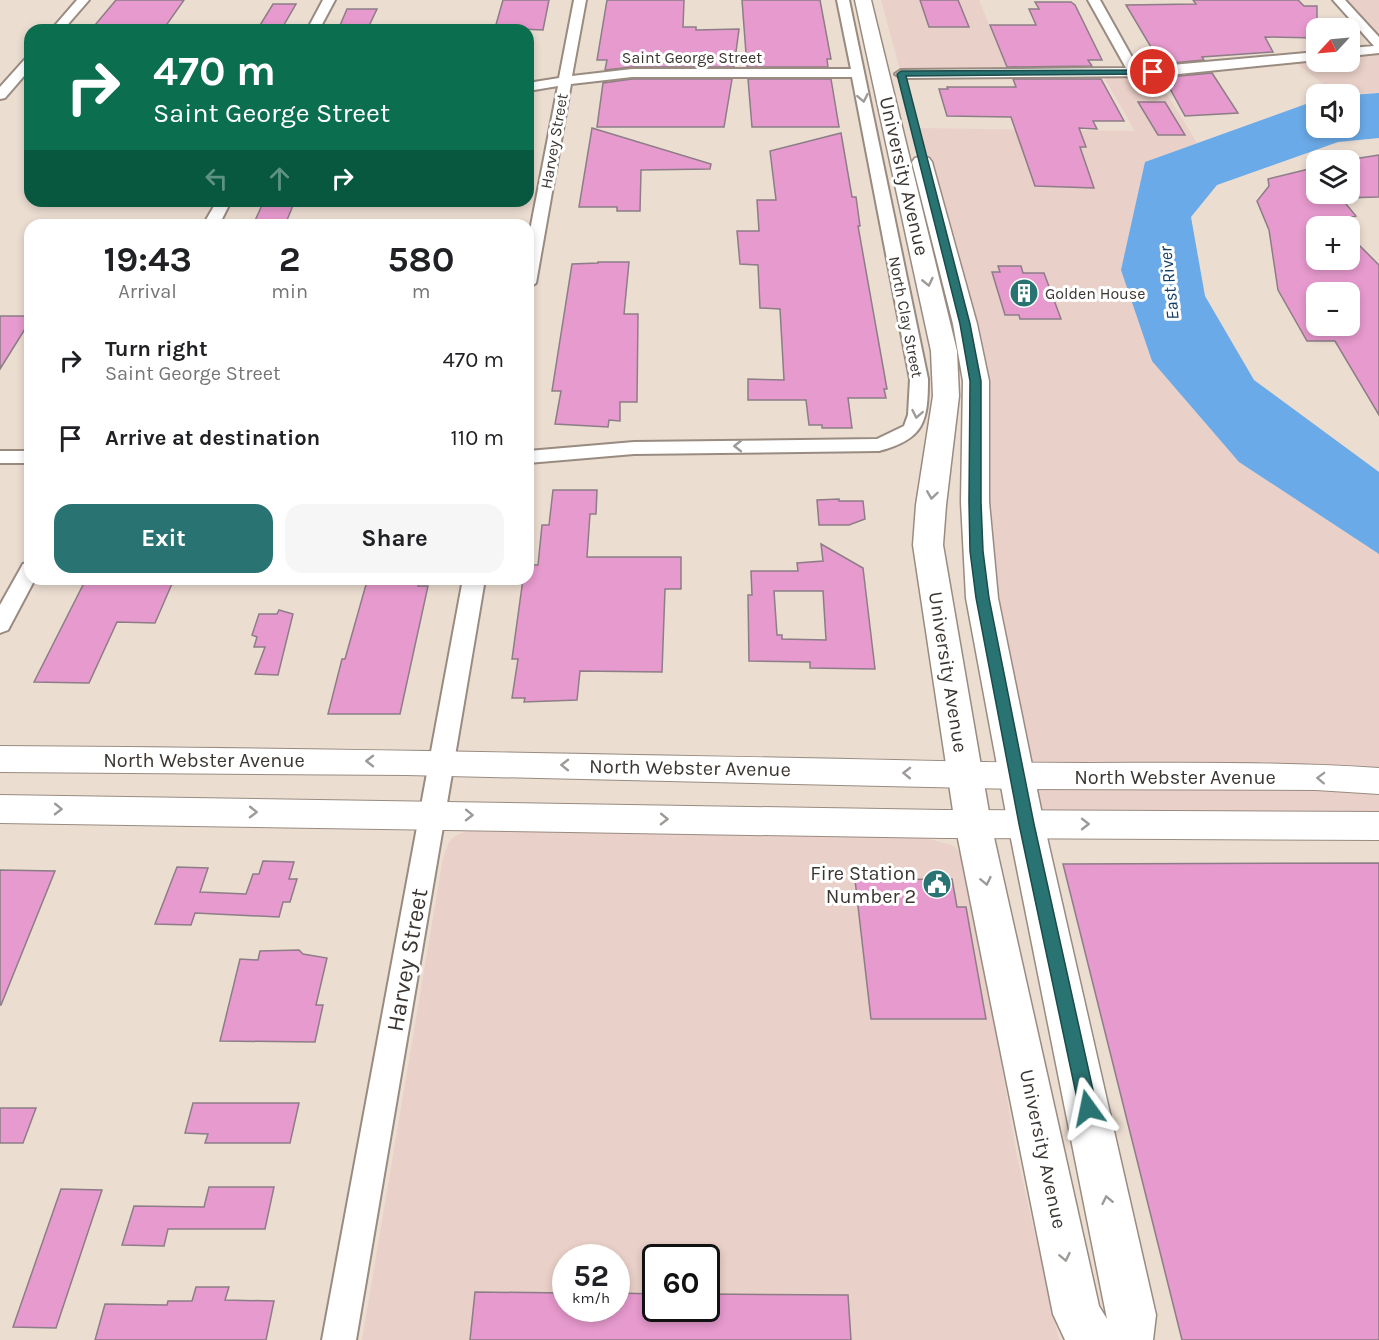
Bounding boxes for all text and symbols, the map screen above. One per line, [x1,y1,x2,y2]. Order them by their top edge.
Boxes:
north arrow [1306,18,1360,72]
map controls [1306,18,1360,336]
text: 470 m [153,46,276,96]
pin [1127,46,1178,97]
icon: right [54,48,132,126]
street label: Saint George Street [622,48,762,67]
icon: arrive [1136,55,1169,88]
button: sound [1306,84,1360,138]
street label: Harvey Street [536,92,572,190]
one-way arrow [856,93,869,103]
street label: University Avenue [875,94,933,258]
text: Saint George Street [153,97,390,129]
button: layers [1306,150,1360,204]
icon: left [200,162,233,195]
icon: ahead [263,162,296,195]
icon: right [326,162,359,195]
button: + [1306,216,1360,270]
text: 19:43 [103,238,192,280]
text: 2 [279,238,301,280]
text: 580 [388,238,455,280]
water label: East River [1154,244,1184,321]
street label: North Clay Street [885,255,927,379]
one-way arrow [921,277,934,287]
building icon: Golden House [1008,277,1040,309]
text: Arrival [118,280,177,303]
text: min [271,280,308,303]
text: m [412,280,430,303]
button: − [1306,282,1360,336]
place label: Golden House [1045,284,1145,303]
text: Turn right [105,336,208,362]
icon: right [54,344,87,377]
text: 470 m [443,347,504,373]
text: Saint George Street [105,362,281,385]
one-way arrow [911,408,924,418]
icon: arrive [54,422,87,455]
text: Arrive at destination [105,425,320,451]
text: 110 m [451,425,504,451]
one-way arrow [733,440,742,452]
one-way arrow [927,491,939,500]
button: Exit [54,504,273,573]
button: Share [285,504,504,573]
street label: University Avenue [924,590,972,754]
street label: North Webster Avenue [103,749,305,772]
one-way arrow [365,755,374,767]
street label: North Webster Avenue [589,755,791,781]
one-way arrow [560,759,569,772]
street label: North Webster Avenue [1074,766,1276,789]
one-way arrow [902,767,911,779]
one-way arrow [1316,771,1325,784]
one-way arrow [54,803,63,816]
one-way arrow [249,806,258,818]
one-way arrow [465,809,474,822]
one-way arrow [660,812,669,825]
one-way arrow [1080,818,1089,831]
place label: Fire Station Number 2 [810,862,916,908]
public building icon: Fire Station Number 2 [921,868,953,900]
one-way arrow [979,875,992,885]
street label: Harvey Street [381,886,433,1034]
street label: University Avenue [1015,1067,1071,1231]
position arrow [1056,1076,1120,1140]
one-way arrow [1102,1196,1115,1206]
speed limit sign: 60 [642,1244,720,1322]
one-way arrow [1058,1251,1071,1261]
text: 52 [573,1258,609,1294]
text: km/h [572,1289,610,1307]

